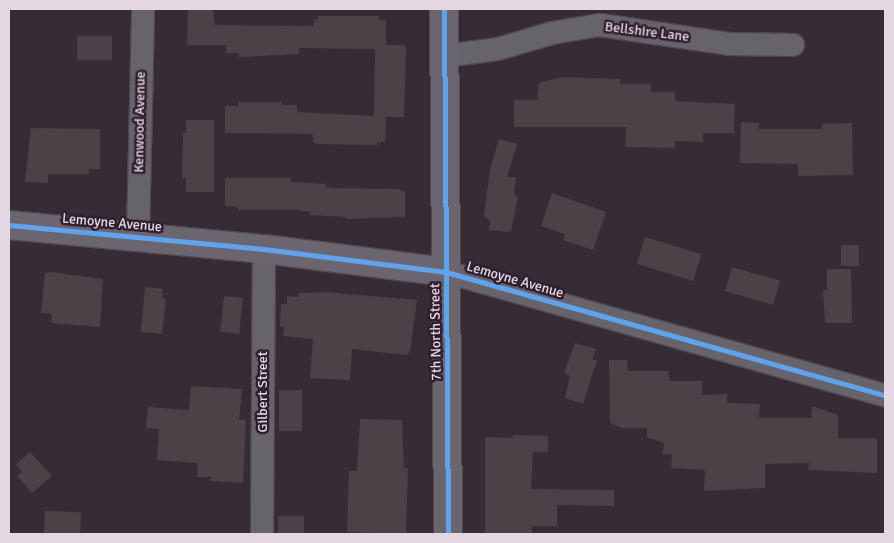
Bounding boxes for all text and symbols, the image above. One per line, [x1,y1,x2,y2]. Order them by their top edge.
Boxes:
street label: Bellshire Lane [604,18,690,46]
street label: Kenwood Avenue [131,71,149,173]
street label: Lemoyne Avenue [61,210,163,236]
street label: Lemoyne Avenue [465,258,565,302]
street label: 7th North Street [427,283,445,381]
street label: Gilbert Street [255,351,271,433]

